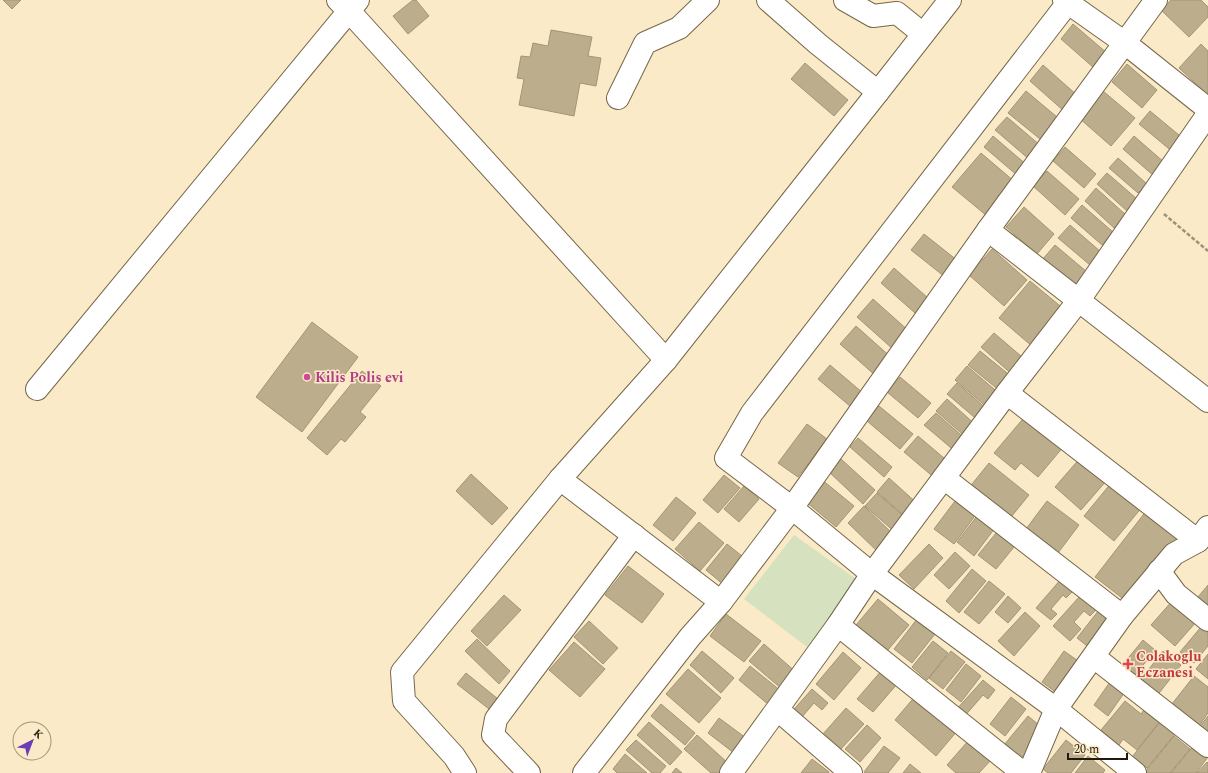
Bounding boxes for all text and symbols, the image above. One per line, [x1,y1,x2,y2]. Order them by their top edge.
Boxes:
place label: Kilis Polis evi [315,367,404,388]
marker: Kilis Polis evi [302,372,312,382]
place label: Colakoglu Eczanesi [1136,646,1202,683]
marker: Colakoglu Eczanesi [1123,659,1133,669]
north arrow [12,721,52,761]
text: K [30,725,48,743]
scale bar [1068,735,1127,761]
text: 20 m [1074,740,1099,759]

